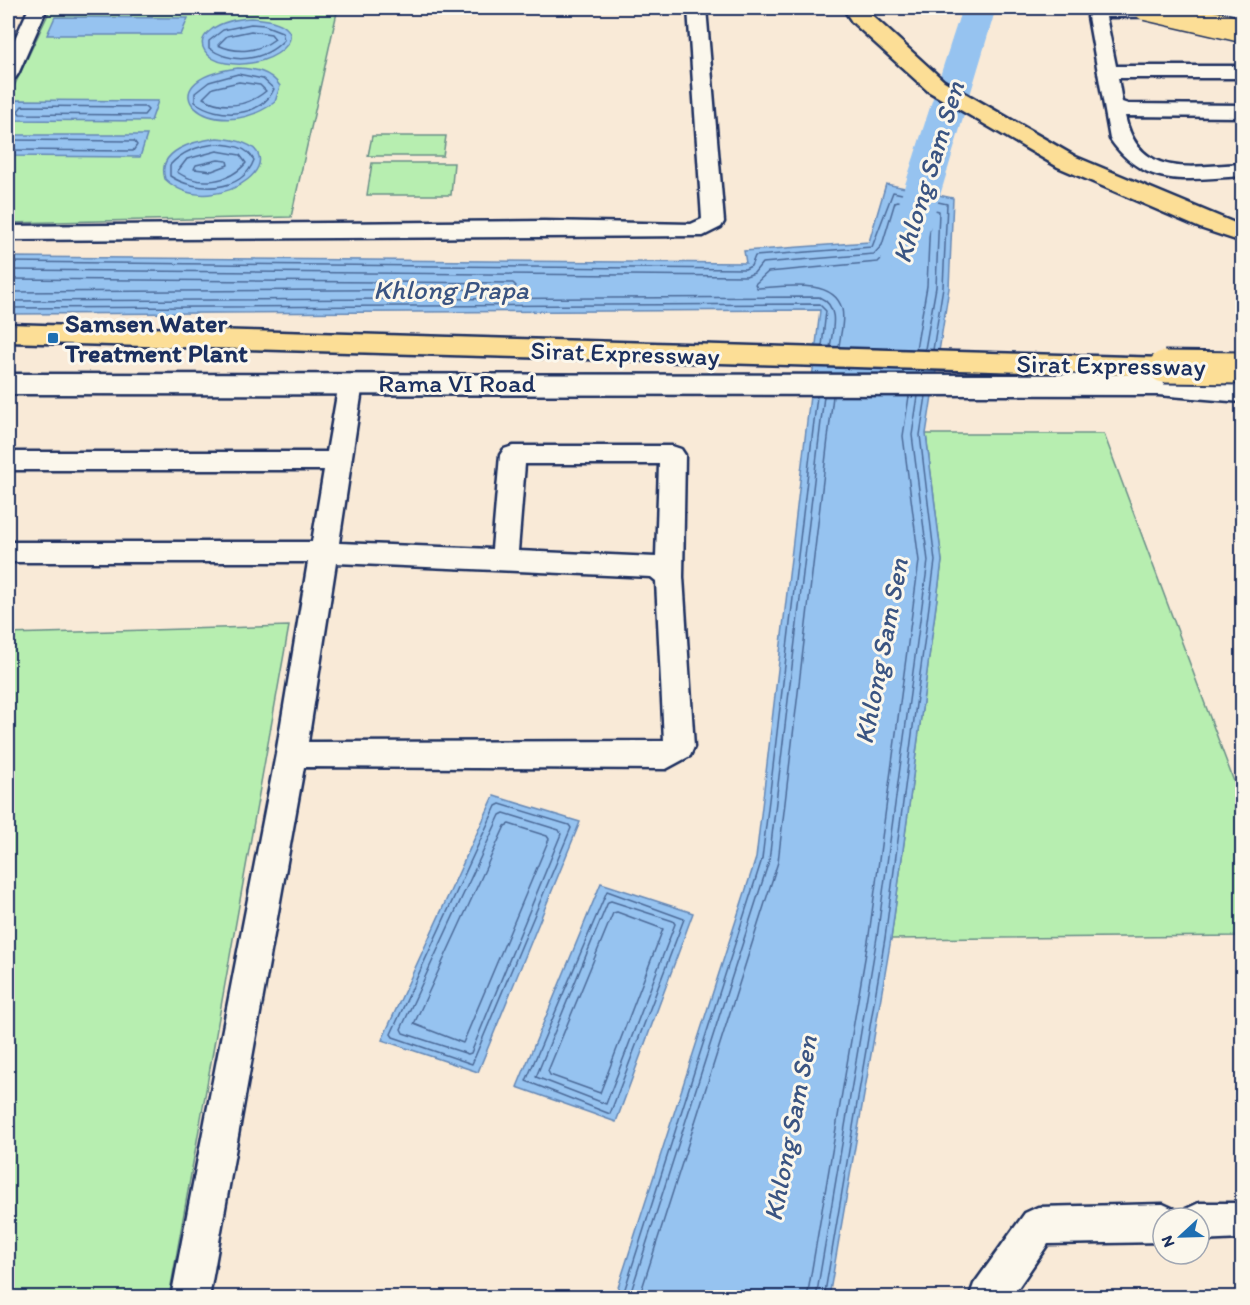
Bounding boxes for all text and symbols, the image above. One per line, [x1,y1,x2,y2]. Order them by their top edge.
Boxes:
water label: Khlong Sam Sen [885,77,971,267]
water label: Khlong Prapa [373,273,530,306]
place label: Samsen Water Treatment Plant [64,307,248,369]
marker: Samsen Water Treatment Plant [46,331,60,345]
street label: Sirat Expressway [530,334,720,372]
street label: Sirat Expressway [1016,347,1206,383]
street label: Rama VI Road [378,367,537,399]
water label: Khlong Sam Sen [847,555,915,747]
water label: Khlong Sam Sen [756,1032,824,1224]
north arrow [1151,1206,1211,1266]
text: N [1157,1233,1178,1250]

